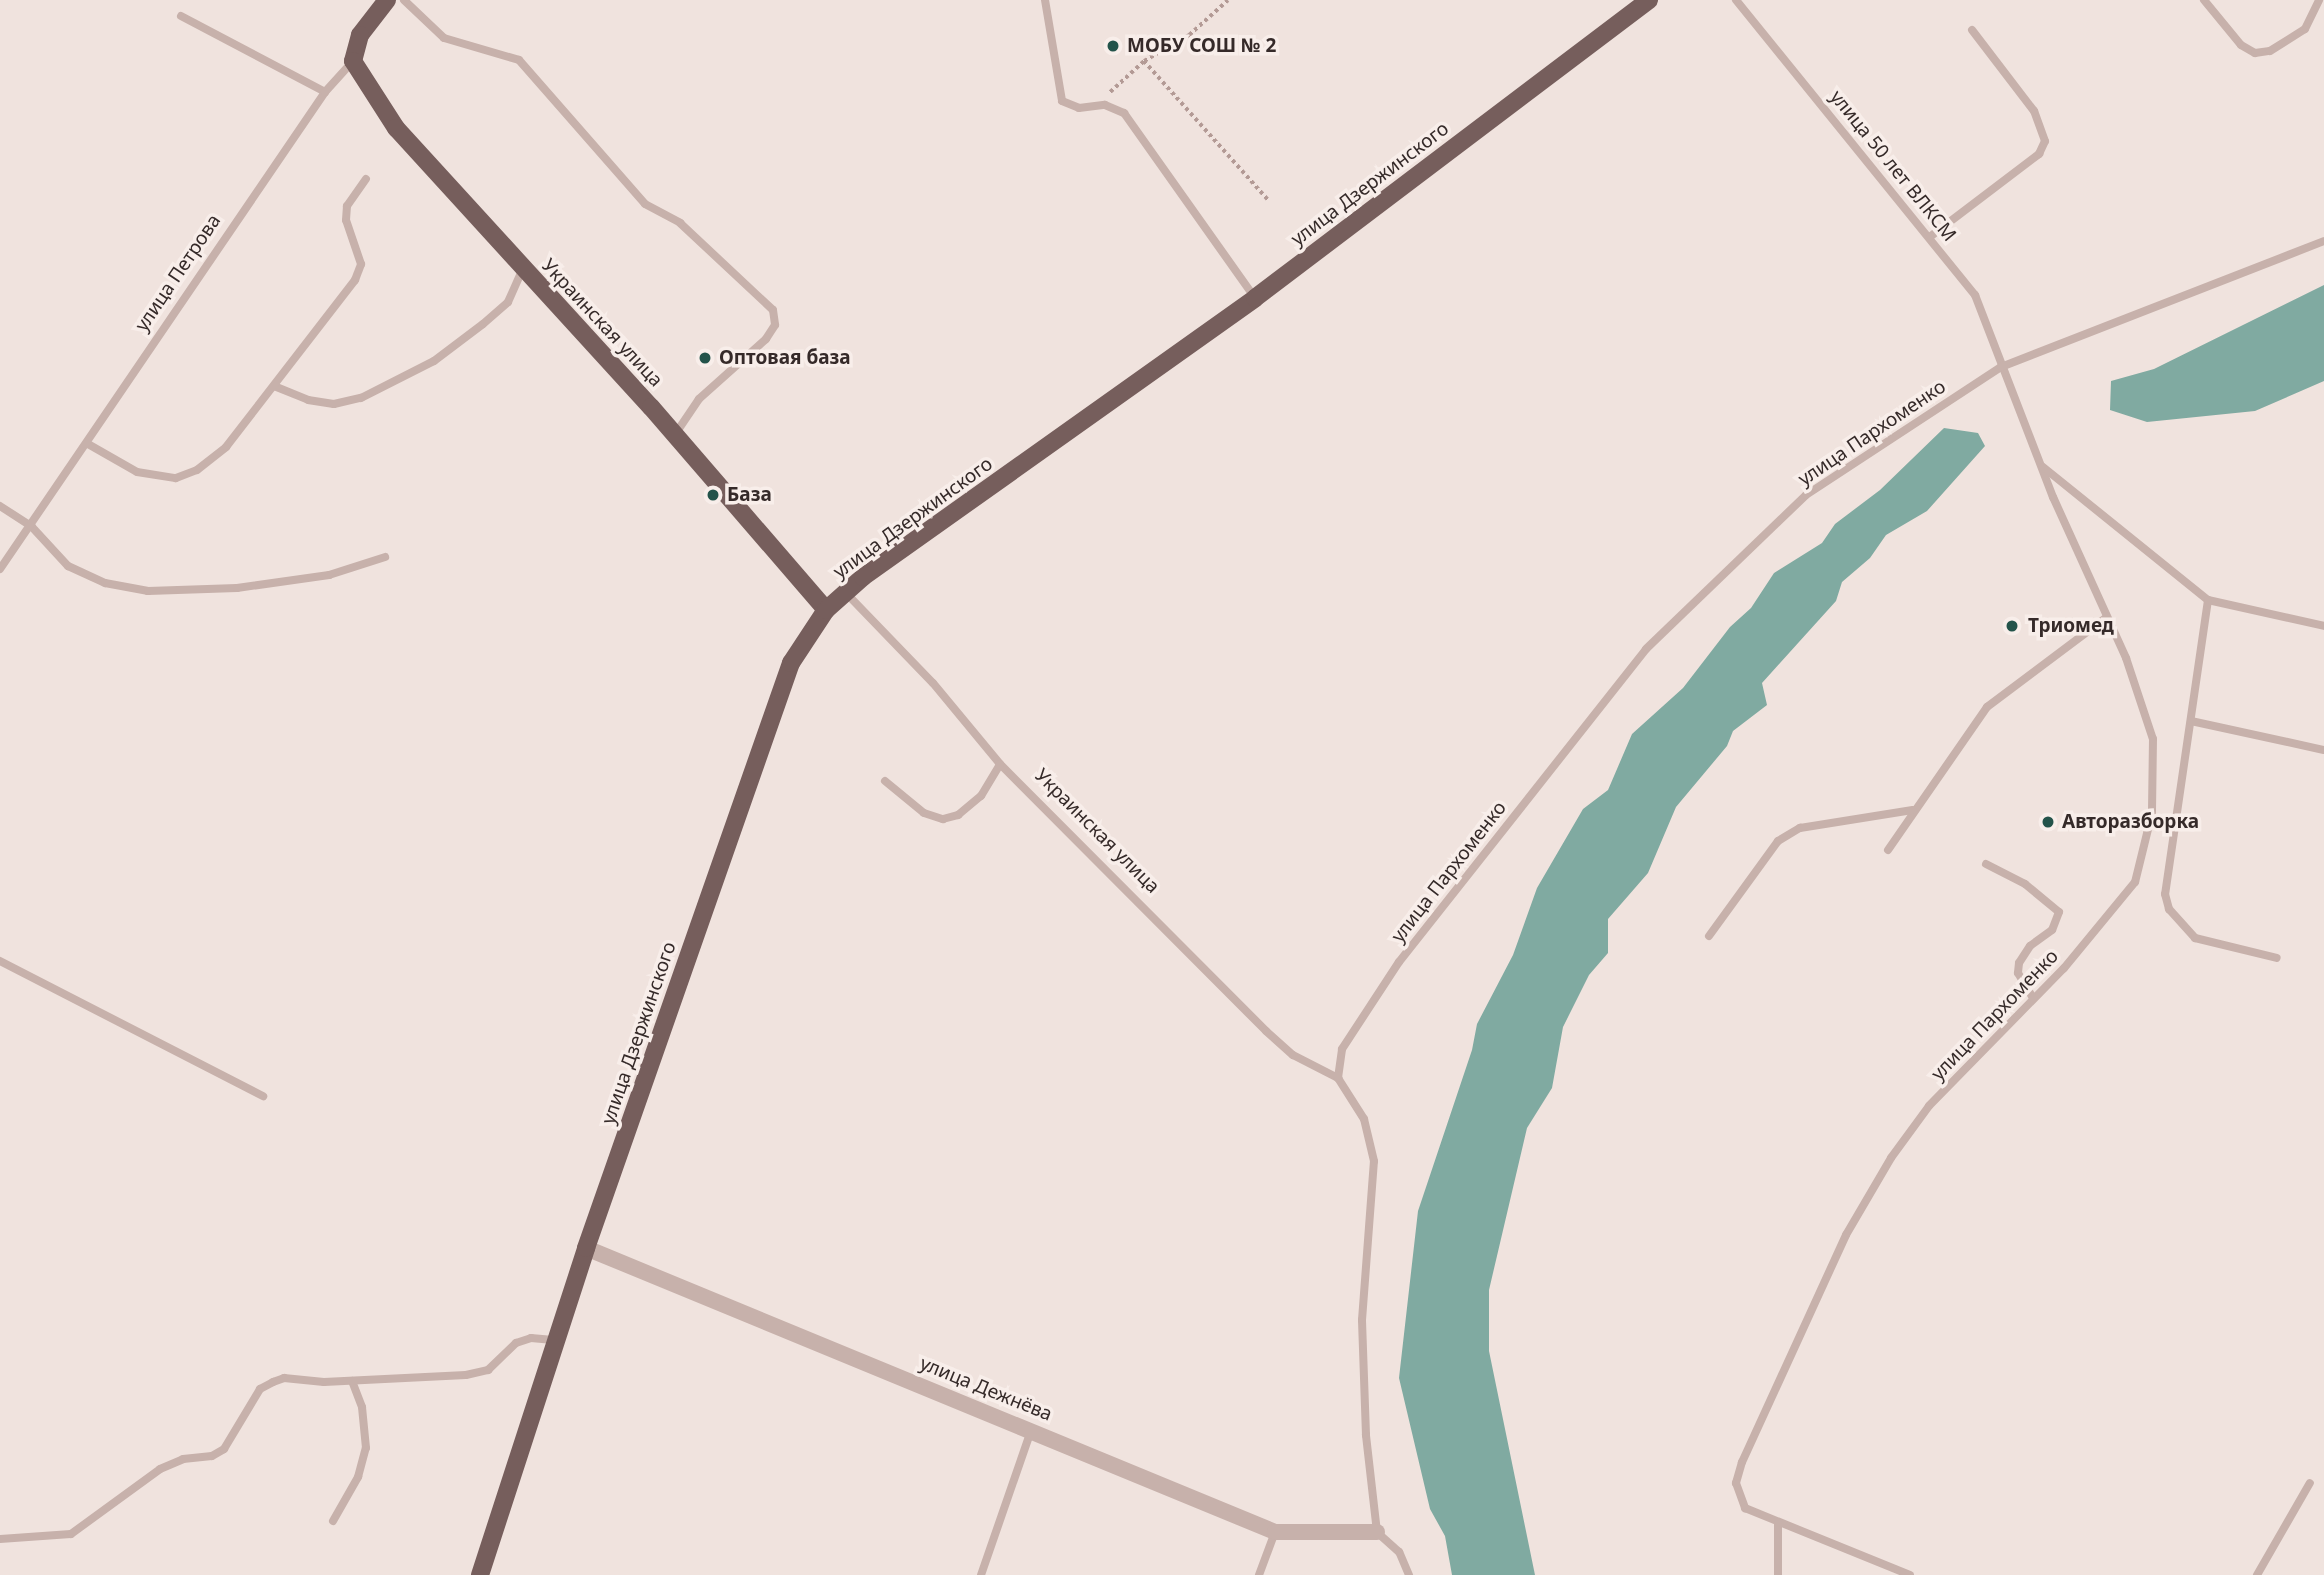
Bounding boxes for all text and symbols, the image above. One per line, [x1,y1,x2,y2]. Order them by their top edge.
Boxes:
place label: МОБУ СОШ № 2 [1127,35,1276,57]
marker: МОБУ СОШ № 2 [1105,38,1121,54]
street label: улица 50 лет ВЛКСМ [1825,86,1961,246]
street label: улица Дзержинского [1287,117,1453,251]
street label: улица Петрова [131,210,225,336]
street label: Украинская улица [537,254,667,392]
place label: Оптовая база [719,347,851,369]
marker: Оптовая база [697,350,713,366]
street label: улица Пархоменко [1794,375,1950,491]
street label: улица Дзержинского [829,453,997,583]
place label: База [727,484,772,506]
marker: База [705,487,721,503]
place label: Триомед [2028,615,2114,637]
marker: Триомед [2002,616,2022,636]
street label: Украинская улица [1030,764,1164,898]
street label: улица Пархоменко [1387,797,1511,947]
place label: Авторазборка [2062,811,2199,833]
marker: Авторазборка [2040,814,2056,830]
street label: улица Дзержинского [597,939,681,1127]
street label: улица Пархоменко [1927,945,2063,1085]
street label: улица Дежнёва [917,1352,1055,1426]

